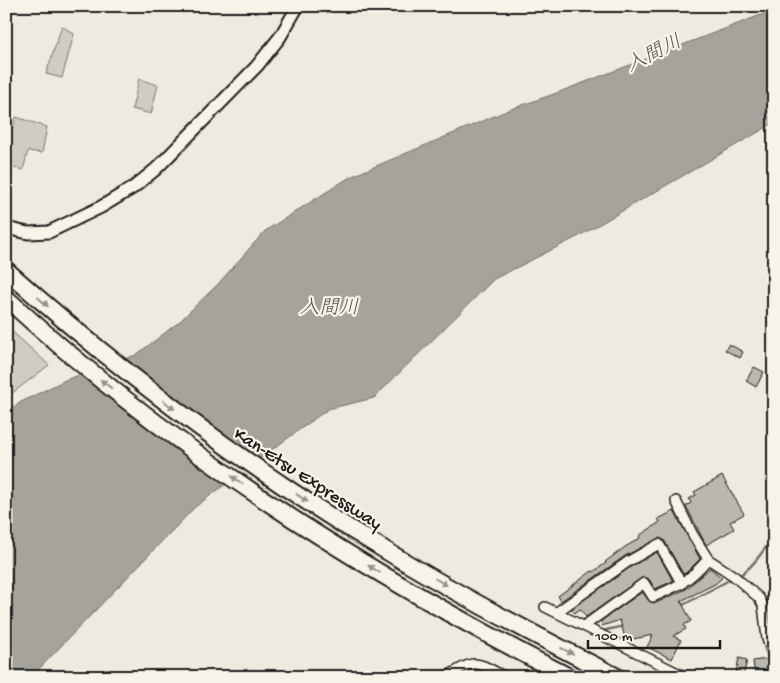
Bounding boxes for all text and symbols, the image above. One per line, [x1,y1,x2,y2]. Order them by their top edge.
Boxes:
water label: 入間川 [622,30,687,79]
one-way arrow [36,297,49,308]
water label: 入間川 [299,297,359,321]
one-way arrow [100,379,113,389]
one-way arrow [162,400,176,410]
street label: Kan-Etsu Expressway [229,423,386,537]
one-way arrow [231,476,244,485]
one-way arrow [295,493,309,503]
one-way arrow [367,564,380,573]
one-way arrow [434,578,447,587]
scale bar [588,618,720,650]
text: 100 m [594,628,633,646]
one-way arrow [560,647,574,655]

